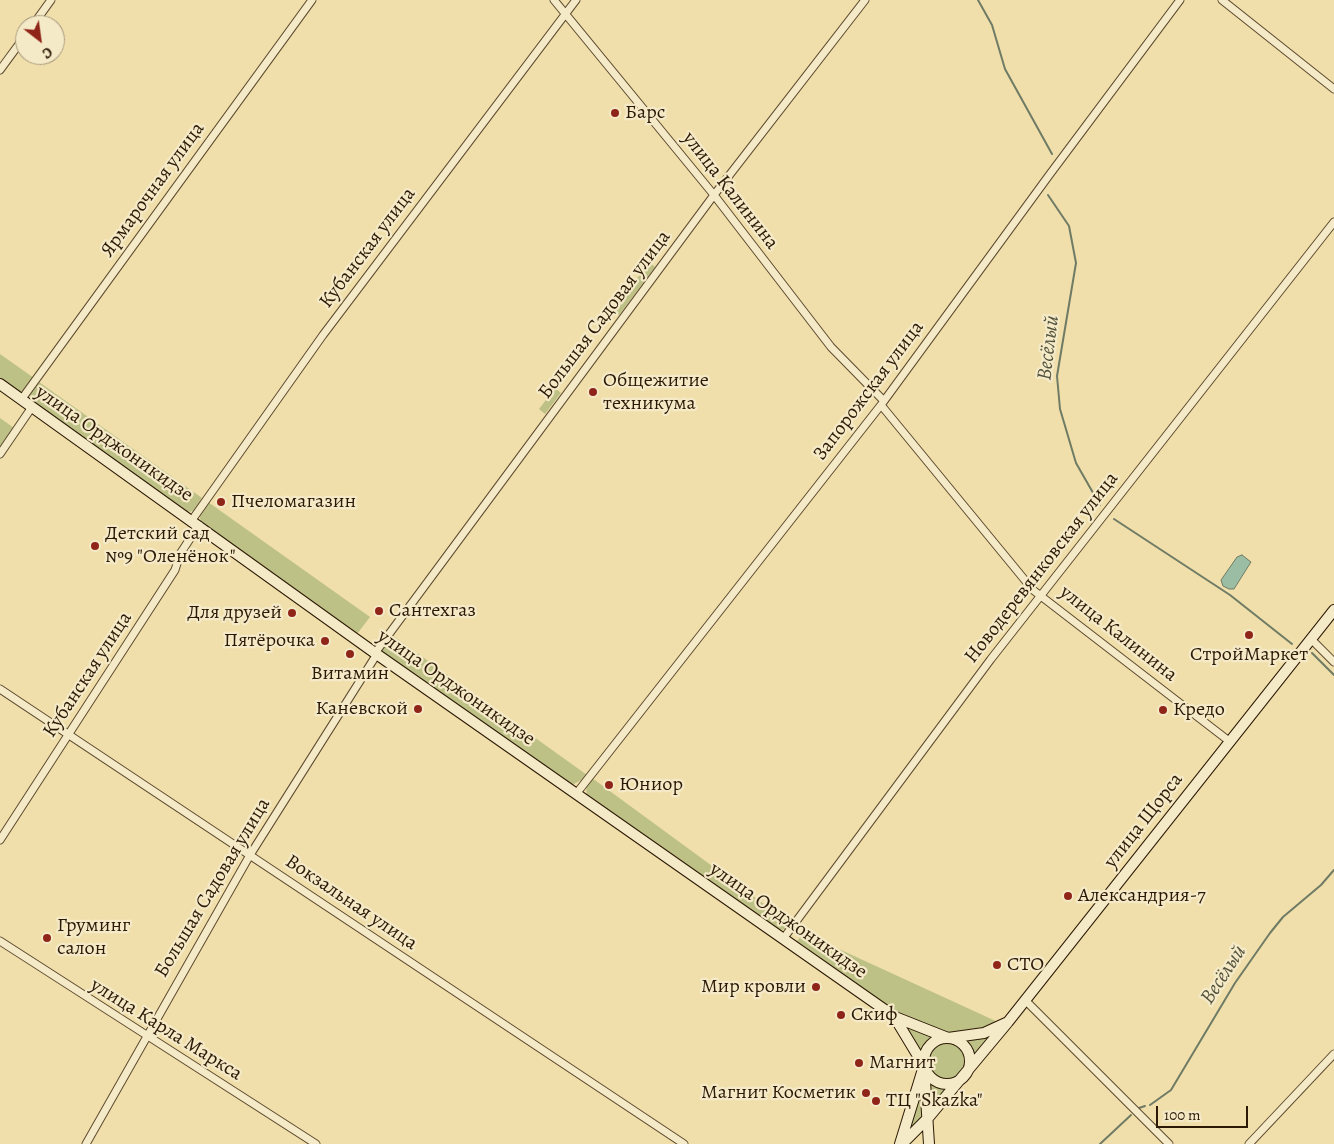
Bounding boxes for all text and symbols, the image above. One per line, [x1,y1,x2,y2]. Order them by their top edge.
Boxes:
north arrow [15,15,65,65]
text: С [39,42,56,63]
place label: Барс [625,101,665,125]
marker: Барс [609,107,621,119]
street label: Ярмарочная улица [96,118,210,262]
street label: улица Калинина [677,127,783,255]
street label: Кубанская улица [315,183,421,313]
street label: Большая Садовая улица [534,226,676,404]
water label: Весёлый [1033,314,1065,382]
street label: Запорожская улица [809,316,929,466]
place label: Общежитие техникума [603,369,709,416]
street label: улица Орджоникидзе [31,381,197,507]
marker: Общежитие техникума [587,386,599,398]
street label: Новодеревянковская улица [960,468,1124,668]
place label: Пчеломагазин [231,490,356,514]
marker: Пчеломагазин [215,496,227,508]
place label: Детский сад №9 "Оленёнок" [105,522,236,569]
marker: Детский сад №9 "Оленёнок" [89,540,101,552]
street label: улица Калинина [1054,581,1182,687]
place label: Сантехгаз [389,599,476,623]
place label: Для друзей [187,601,282,625]
marker: Сантехгаз [373,605,385,617]
marker: Для друзей [286,607,298,619]
street label: Кубанская улица [38,608,138,742]
street label: улица Орджоникидзе [373,625,539,751]
place label: Пятёрочка [224,629,315,653]
marker: СтройМаркет [1243,629,1255,641]
marker: Пятёрочка [319,635,331,647]
place label: СтройМаркет [1190,643,1308,667]
marker: Витамин [344,648,356,660]
place label: Витамин [311,662,389,686]
place label: Каневской [315,697,408,721]
place label: Кредо [1173,698,1225,722]
marker: Каневской [412,703,424,715]
marker: Кредо [1157,704,1169,716]
street label: улица Щорса [1099,769,1189,873]
place label: Юниор [619,773,683,797]
marker: Юниор [603,779,615,791]
street label: Большая Садовая улица [150,794,276,982]
street label: Вокзальная улица [280,850,422,956]
street label: улица Орджоникидзе [705,858,871,984]
place label: Александрия-7 [1078,884,1206,908]
marker: Александрия-7 [1062,890,1074,902]
place label: Груминг салон [57,914,130,961]
marker: Груминг салон [41,932,53,944]
water label: Весёлый [1196,941,1252,1009]
place label: СТО [1007,953,1044,977]
marker: СТО [991,959,1003,971]
street label: улица Карла Маркса [86,974,246,1086]
place label: Мир кровли [701,975,806,999]
marker: Мир кровли [810,981,822,993]
place label: Скиф [851,1003,897,1027]
marker: Скиф [835,1009,847,1021]
place label: Магнит [869,1051,936,1075]
marker: Магнит [853,1057,865,1069]
place label: Магнит Косметик [701,1081,856,1105]
marker: Магнит Косметик [860,1087,872,1099]
place label: ТЦ "Skazka" [886,1089,983,1113]
marker: ТЦ "Skazka" [870,1095,882,1107]
scale bar [1159,1096,1252,1128]
text: 100 m [1164,1105,1201,1125]

